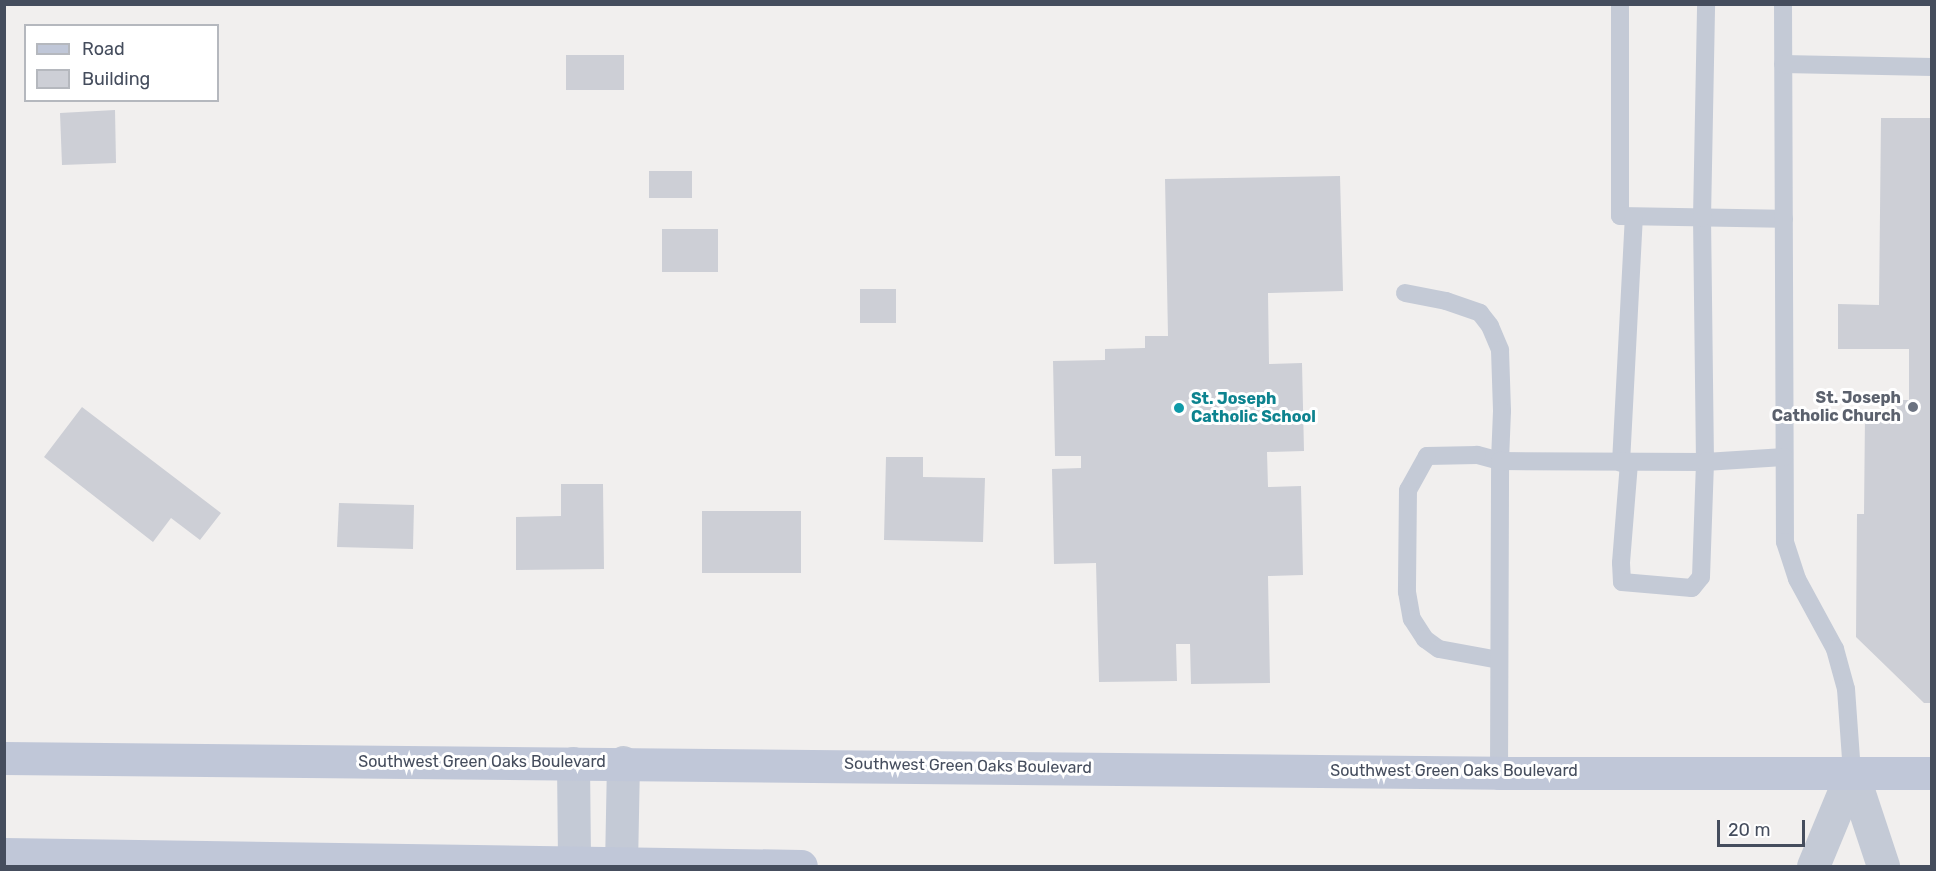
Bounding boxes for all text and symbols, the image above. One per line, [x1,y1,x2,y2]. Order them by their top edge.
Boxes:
legend [24,24,219,102]
text: Road [82,38,125,60]
text: Building [82,68,150,90]
place label: St. Joseph Catholic Church [1772,388,1901,426]
place label: St. Joseph Catholic School [1191,389,1316,427]
marker: St. Joseph Catholic Church [1906,400,1920,414]
marker: St. Joseph Catholic School [1172,401,1186,415]
street label: Southwest Green Oaks Boulevard [358,752,606,772]
street label: Southwest Green Oaks Boulevard [844,754,1092,778]
street label: Southwest Green Oaks Boulevard [1330,761,1578,781]
scale bar [1720,808,1808,846]
text: 20 m [1728,819,1770,841]

